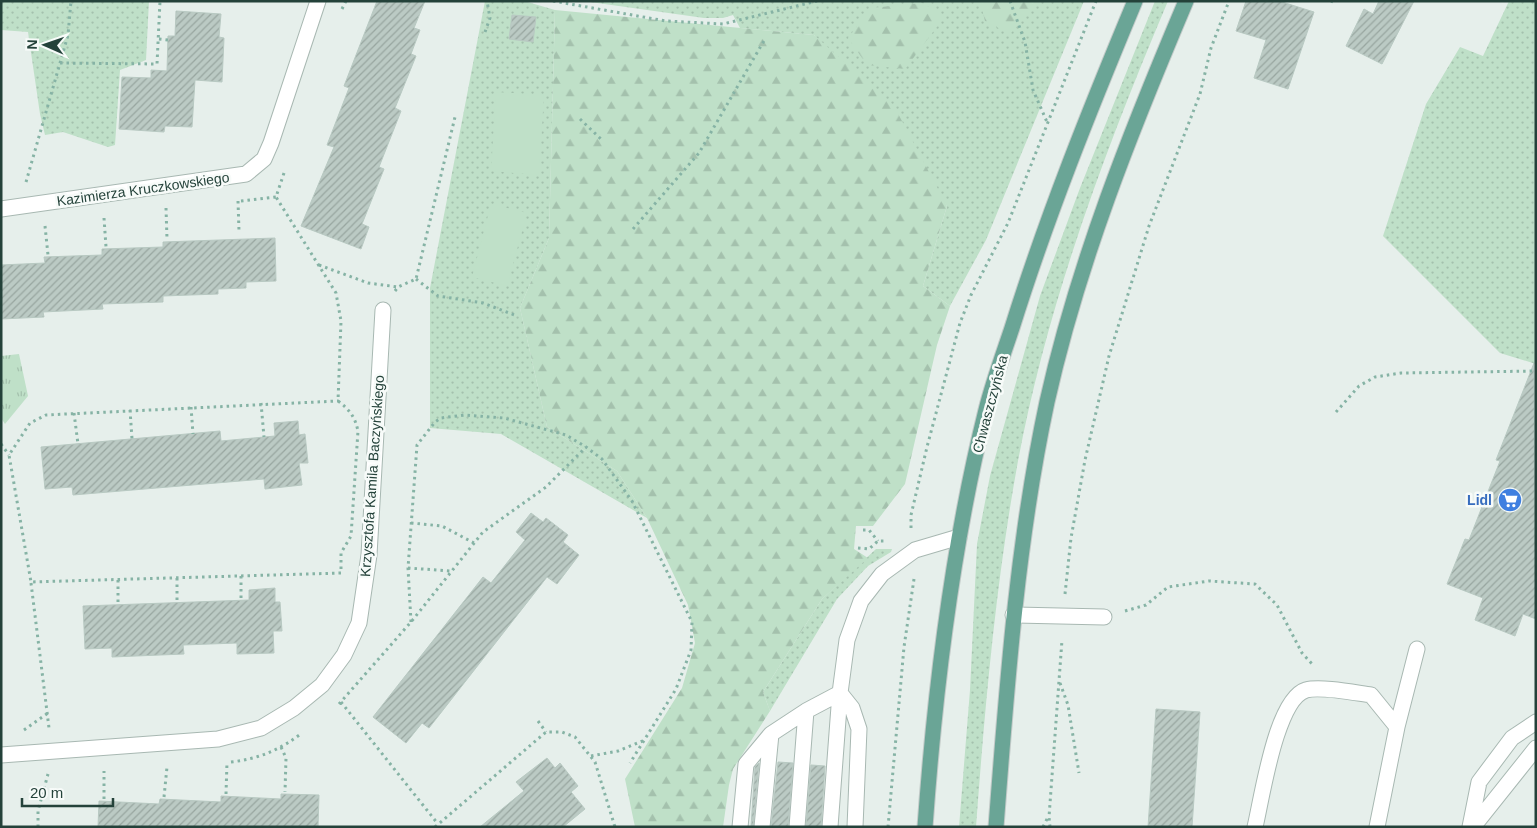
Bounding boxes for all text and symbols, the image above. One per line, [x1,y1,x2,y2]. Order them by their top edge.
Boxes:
north arrow [20,20,70,70]
text: N [24,39,40,50]
street label: Kazimierza Kruczkowskiego [56,169,231,209]
street label: Chwaszczyńska [969,353,1011,455]
street label: Krzysztofa Kamila Baczyńskiego [357,374,387,577]
supermarket icon: Lidl [1497,487,1523,513]
place label: Lidl [1467,492,1492,508]
scale bar [22,776,114,808]
text: 20 m [30,784,63,801]

